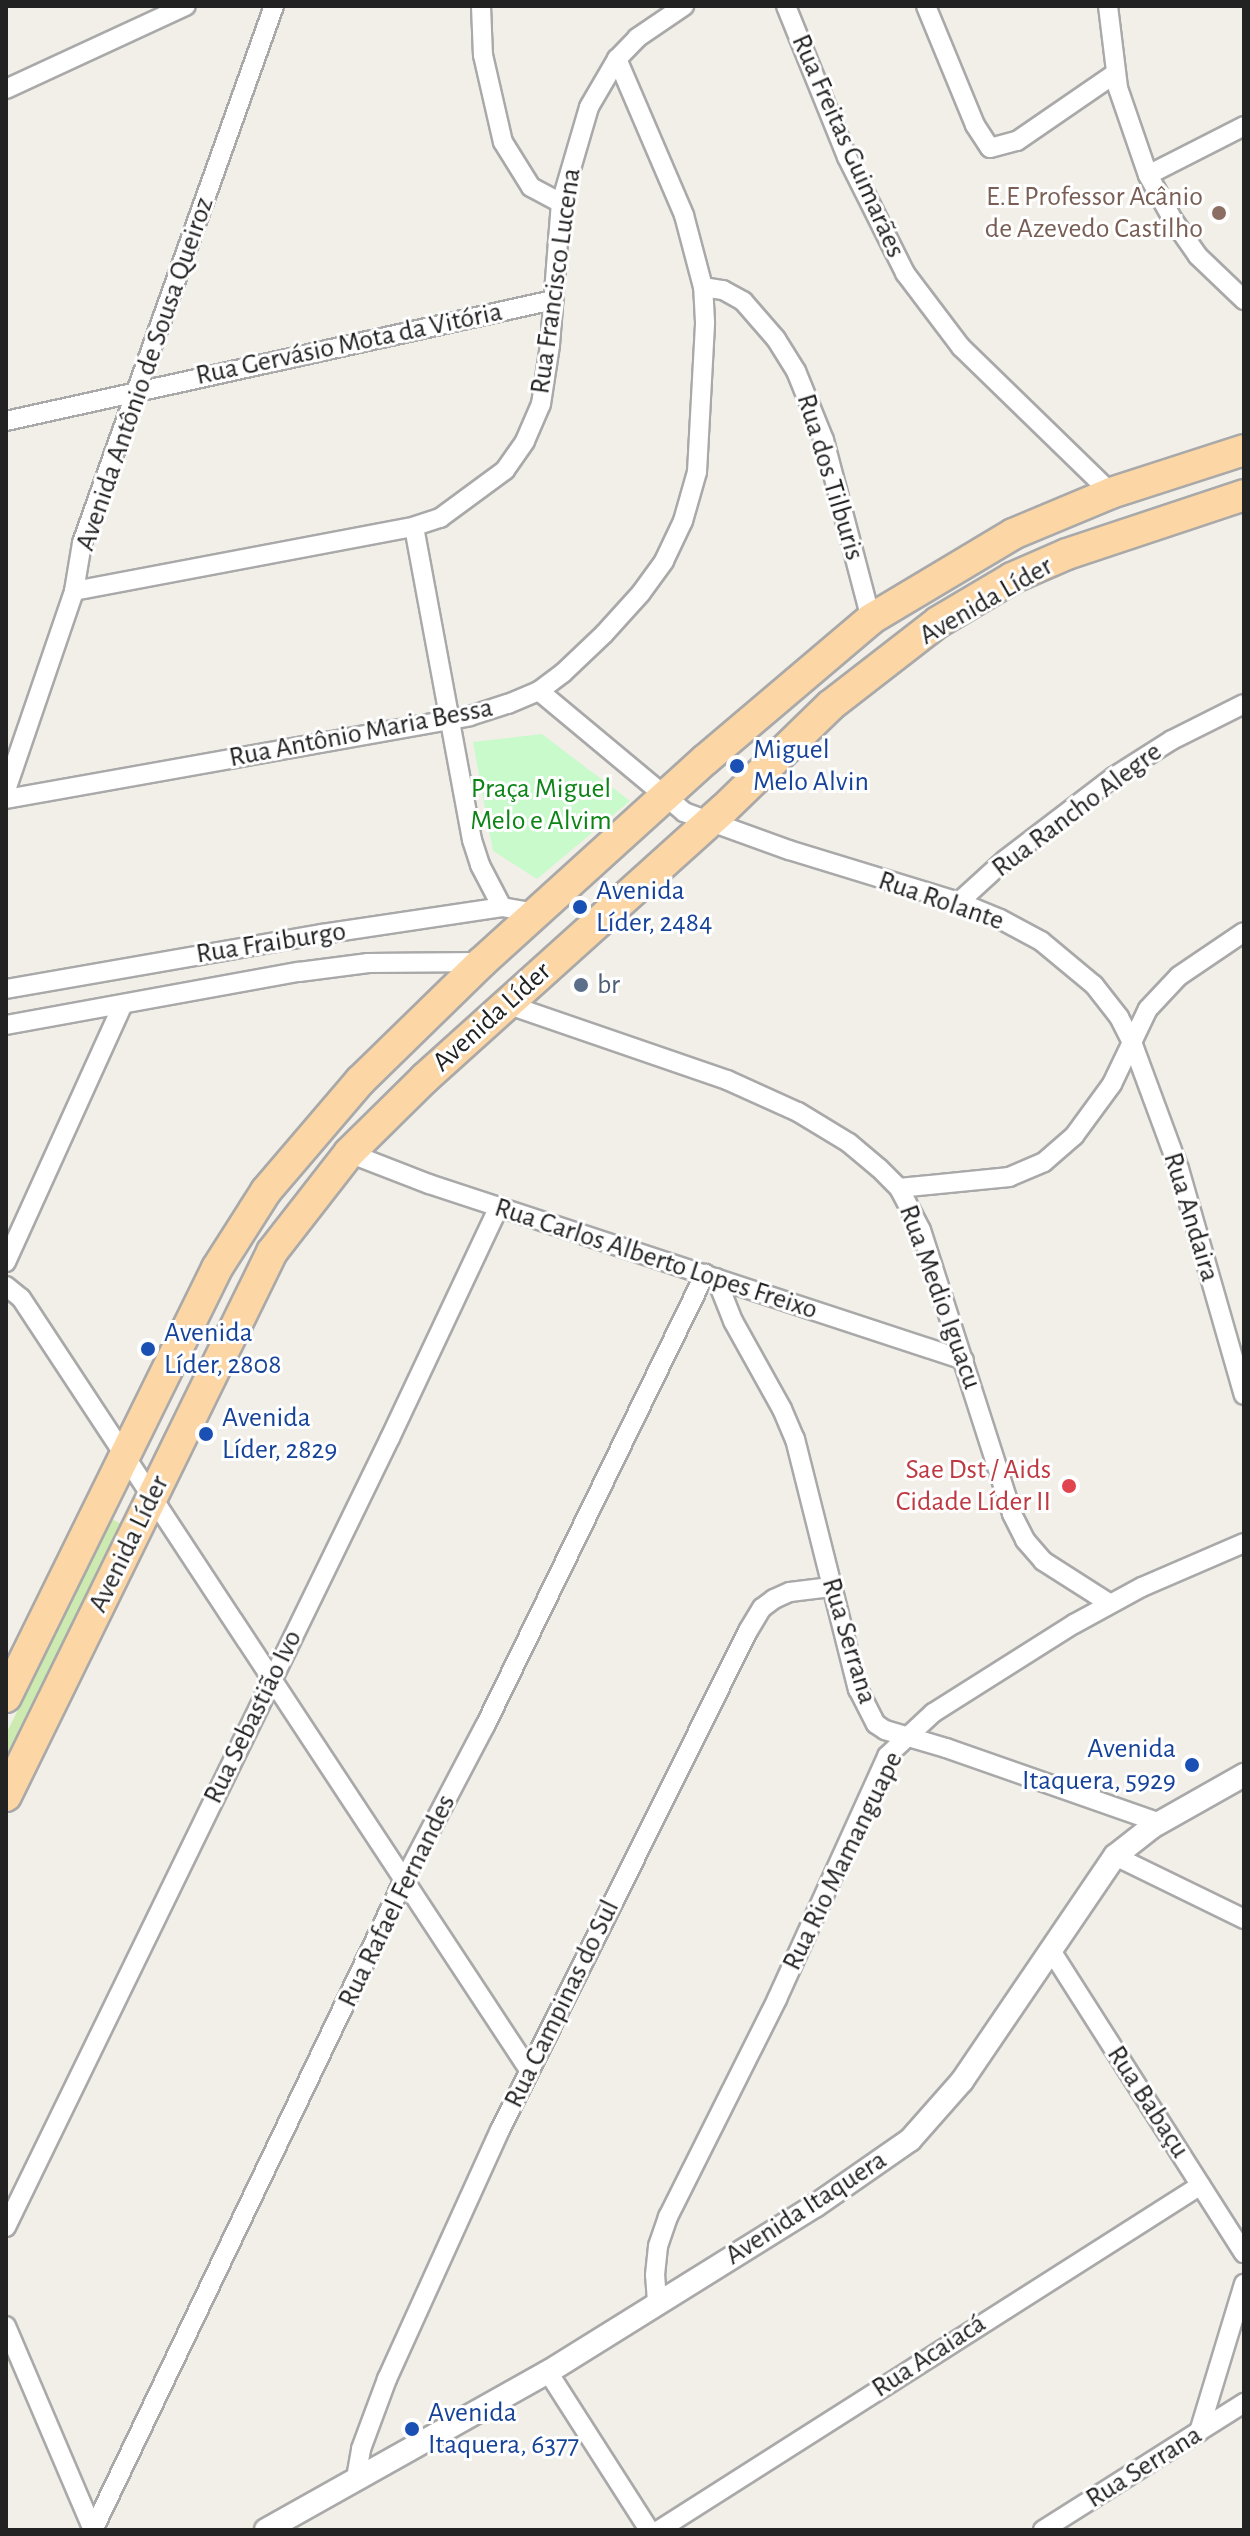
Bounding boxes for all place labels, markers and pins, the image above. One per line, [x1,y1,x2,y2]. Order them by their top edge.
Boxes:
place label: E.E Professor Acânio de Azevedo Castilho [985,180,1203,246]
marker: E.E Professor Acânio de Azevedo Castilho [1210,204,1228,222]
place label: Miguel Melo Alvin [753,733,869,799]
marker: Miguel Melo Alvin [728,757,746,775]
place label: Avenida Líder, 2484 [596,874,713,940]
marker: Avenida Líder, 2484 [571,898,589,916]
place label: br [597,968,620,1002]
marker: br [572,976,590,994]
place label: Avenida Líder, 2808 [164,1316,282,1382]
marker: Avenida Líder, 2808 [139,1340,157,1358]
place label: Avenida Líder, 2829 [222,1401,337,1467]
marker: Avenida Líder, 2829 [197,1425,215,1443]
place label: Sae Dst / Aids Cidade Líder II [896,1453,1051,1519]
marker: Sae Dst / Aids Cidade Líder II [1058,1475,1080,1497]
place label: Avenida Itaquera, 5929 [1022,1732,1176,1798]
marker: Avenida Itaquera, 5929 [1183,1756,1201,1774]
place label: Avenida Itaquera, 6377 [428,2396,579,2462]
marker: Avenida Itaquera, 6377 [403,2420,421,2438]

